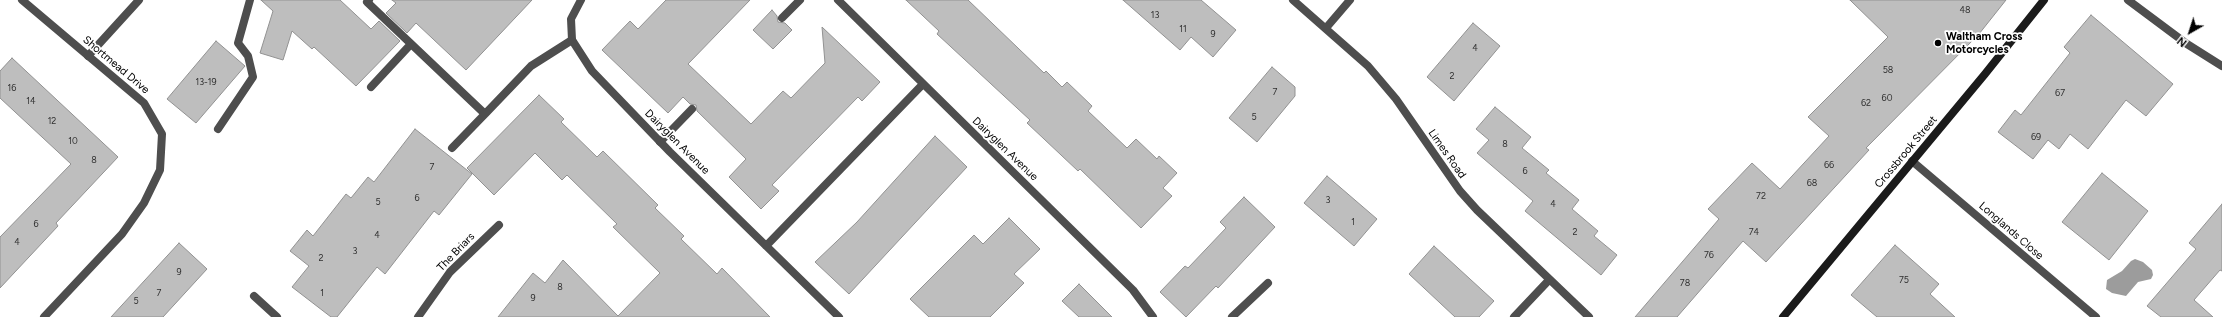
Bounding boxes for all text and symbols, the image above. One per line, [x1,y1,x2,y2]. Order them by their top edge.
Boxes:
house number: 48 [1959,5,1971,15]
house number: 13 [1151,10,1159,20]
north arrow [2170,12,2210,52]
house number: 11 [1179,24,1187,34]
house number: 9 [1210,29,1216,39]
place label: Waltham Cross Motorcycles [1946,30,2022,56]
street label: Shortmead Drive [80,33,152,97]
text: N [2175,34,2190,49]
marker: Waltham Cross Motorcycles [1933,38,1943,48]
house number: 4 [1472,43,1478,53]
house number: 58 [1883,65,1893,75]
house number: 2 [1449,71,1455,81]
house number: 13-19 [195,77,217,87]
house number: 16 [8,83,16,93]
house number: 7 [1273,87,1277,97]
house number: 67 [2055,88,2065,98]
house number: 60 [1882,93,1892,103]
house number: 14 [26,96,36,106]
house number: 62 [1861,98,1871,108]
street label: Dairyglen Avenue [642,107,712,177]
house number: 5 [1251,112,1257,122]
street label: Crossbrook Street [1872,113,1940,191]
street label: Dairyglen Avenue [969,114,1041,184]
house number: 12 [48,116,56,126]
street label: Limes Road [1425,127,1469,181]
house number: 69 [2031,132,2041,142]
house number: 10 [68,136,78,146]
house number: 8 [1502,139,1508,149]
house number: 8 [91,155,97,165]
house number: 66 [1824,160,1834,170]
house number: 7 [430,162,434,172]
house number: 6 [1522,166,1528,176]
house number: 68 [1807,178,1817,188]
house number: 72 [1756,191,1766,201]
house number: 6 [414,193,420,203]
house number: 3 [1326,195,1330,205]
house number: 5 [375,197,381,207]
house number: 4 [1550,199,1556,209]
street label: Longlands Close [1976,199,2046,263]
house number: 1 [1351,217,1355,227]
house number: 6 [33,219,39,229]
house number: 2 [1572,227,1578,237]
house number: 74 [1749,227,1759,237]
house number: 4 [374,230,380,240]
street label: The Briars [434,230,478,274]
house number: 4 [14,237,20,247]
house number: 3 [353,246,357,256]
house number: 76 [1704,250,1714,260]
house number: 2 [318,253,324,263]
house number: 9 [176,267,182,277]
house number: 75 [1899,275,1909,285]
house number: 78 [1680,278,1690,288]
house number: 8 [557,282,563,292]
house number: 7 [157,288,161,298]
house number: 1 [320,288,324,298]
house number: 9 [530,293,536,303]
house number: 5 [133,296,139,306]

